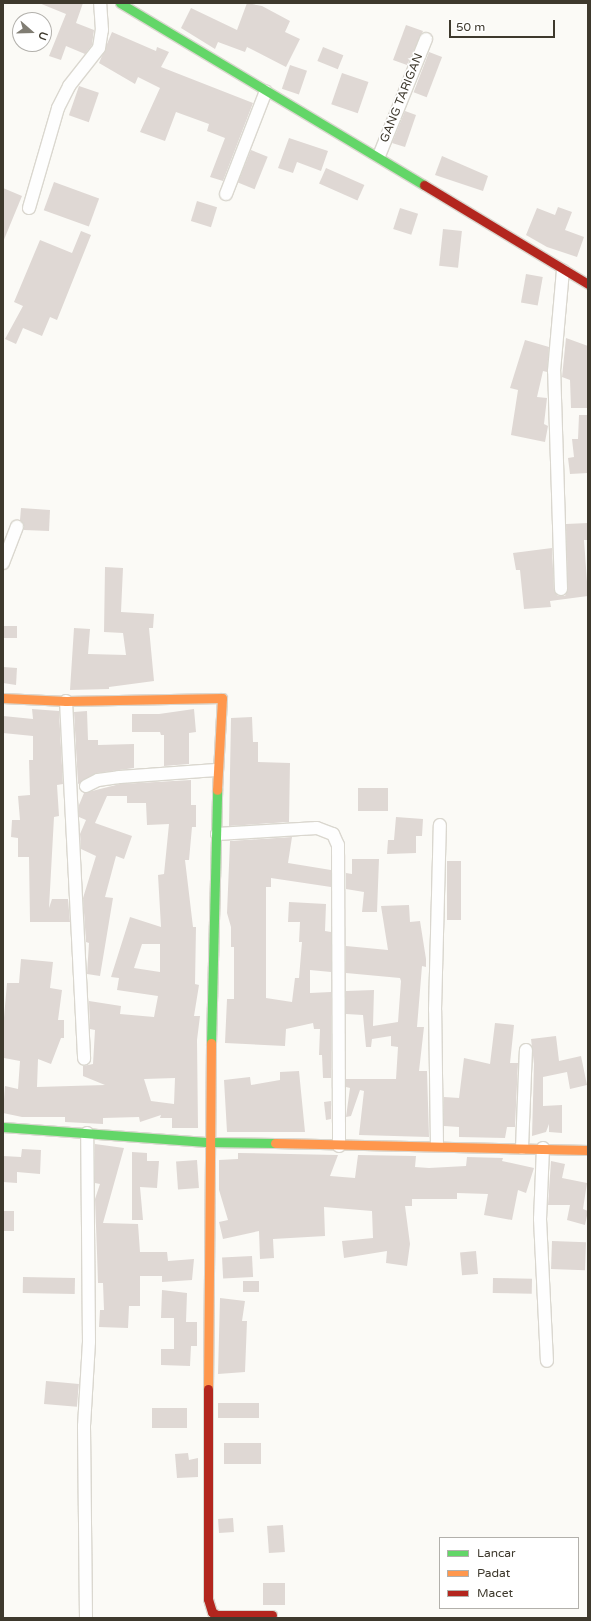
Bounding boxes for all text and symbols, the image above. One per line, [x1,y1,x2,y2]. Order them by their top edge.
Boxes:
north arrow [12,12,52,52]
scale bar [451,12,557,38]
text: 50 m [456,20,485,34]
text: U [35,30,50,42]
street label: GANG TARIGAN [378,51,426,145]
legend [439,1537,579,1609]
text: Lancar [477,1546,516,1560]
text: Padat [477,1566,510,1580]
text: Macet [477,1586,513,1600]

